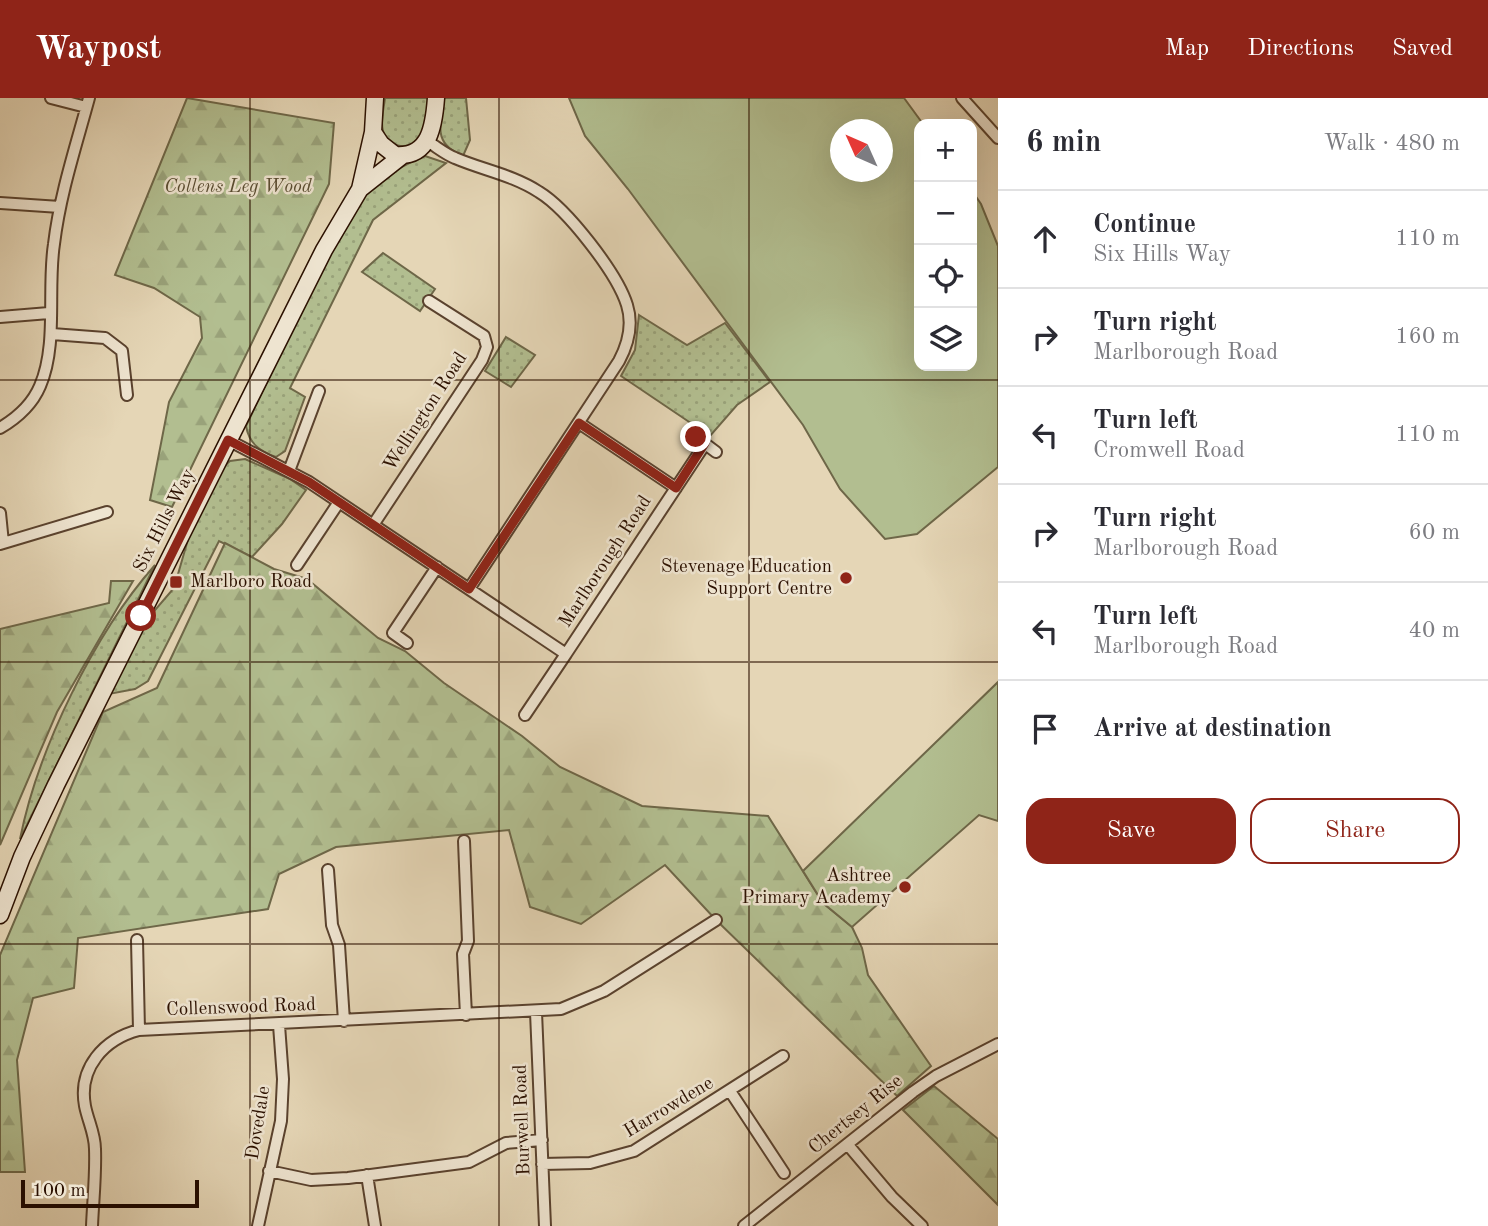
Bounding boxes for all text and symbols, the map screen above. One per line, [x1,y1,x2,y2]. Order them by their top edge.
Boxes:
text: Waypost [35,33,161,66]
text: Map [1165,37,1209,61]
text: Directions [1247,37,1354,61]
text: Saved [1392,37,1453,61]
north arrow [830,119,893,182]
map controls [914,119,977,371]
button: + [914,119,977,182]
text: 6 min [1026,128,1101,158]
text: Walk · 480 m [1324,132,1460,155]
park label: Collens Leg Wood [164,178,313,197]
button: − [914,182,977,245]
text: Continue [1093,212,1196,238]
icon: ahead [1026,220,1064,258]
text: 110 m [1395,227,1460,250]
text: Six Hills Way [1093,243,1231,266]
button: locate [914,245,977,308]
button: layers [914,308,977,371]
text: Turn right [1093,310,1216,336]
icon: right [1026,318,1064,356]
text: 160 m [1395,325,1460,348]
text: Marlborough Road [1093,341,1278,364]
street label: Wellington Road [381,349,471,475]
text: Turn left [1093,408,1198,434]
icon: left [1026,416,1064,454]
route end [680,421,711,452]
text: 110 m [1395,423,1460,446]
text: Cromwell Road [1093,439,1245,462]
street label: Six Hills Way [131,466,199,576]
street label: Marlborough Road [556,493,656,631]
text: Turn right [1093,506,1216,532]
icon: right [1026,514,1064,552]
text: 60 m [1409,521,1460,544]
text: Marlborough Road [1093,537,1278,560]
place label: Stevenage Education Support Centre [661,558,832,599]
marker: Stevenage Education Support Centre [838,570,854,586]
place label: Marlboro Road [190,573,312,592]
marker: Marlboro Road [168,574,184,590]
route start [125,600,156,631]
text: Turn left [1093,604,1198,630]
icon: left [1026,612,1064,650]
text: 40 m [1409,619,1460,642]
text: Marlborough Road [1093,635,1278,658]
icon: arrive [1026,710,1064,748]
text: Arrive at destination [1093,716,1332,742]
button: Save [1026,798,1236,864]
button: Share [1250,798,1460,864]
place label: Ashtree Primary Academy [742,867,891,908]
marker: Ashtree Primary Academy [897,879,913,895]
street label: Collenswood Road [166,996,316,1020]
street label: Burwell Road [512,1064,534,1176]
street label: Chertsey Rise [806,1072,906,1158]
street label: Harrowdene [621,1074,717,1142]
street label: Dovedale [244,1085,274,1161]
scale bar [21,1177,200,1209]
text: 100 m [32,1182,85,1201]

